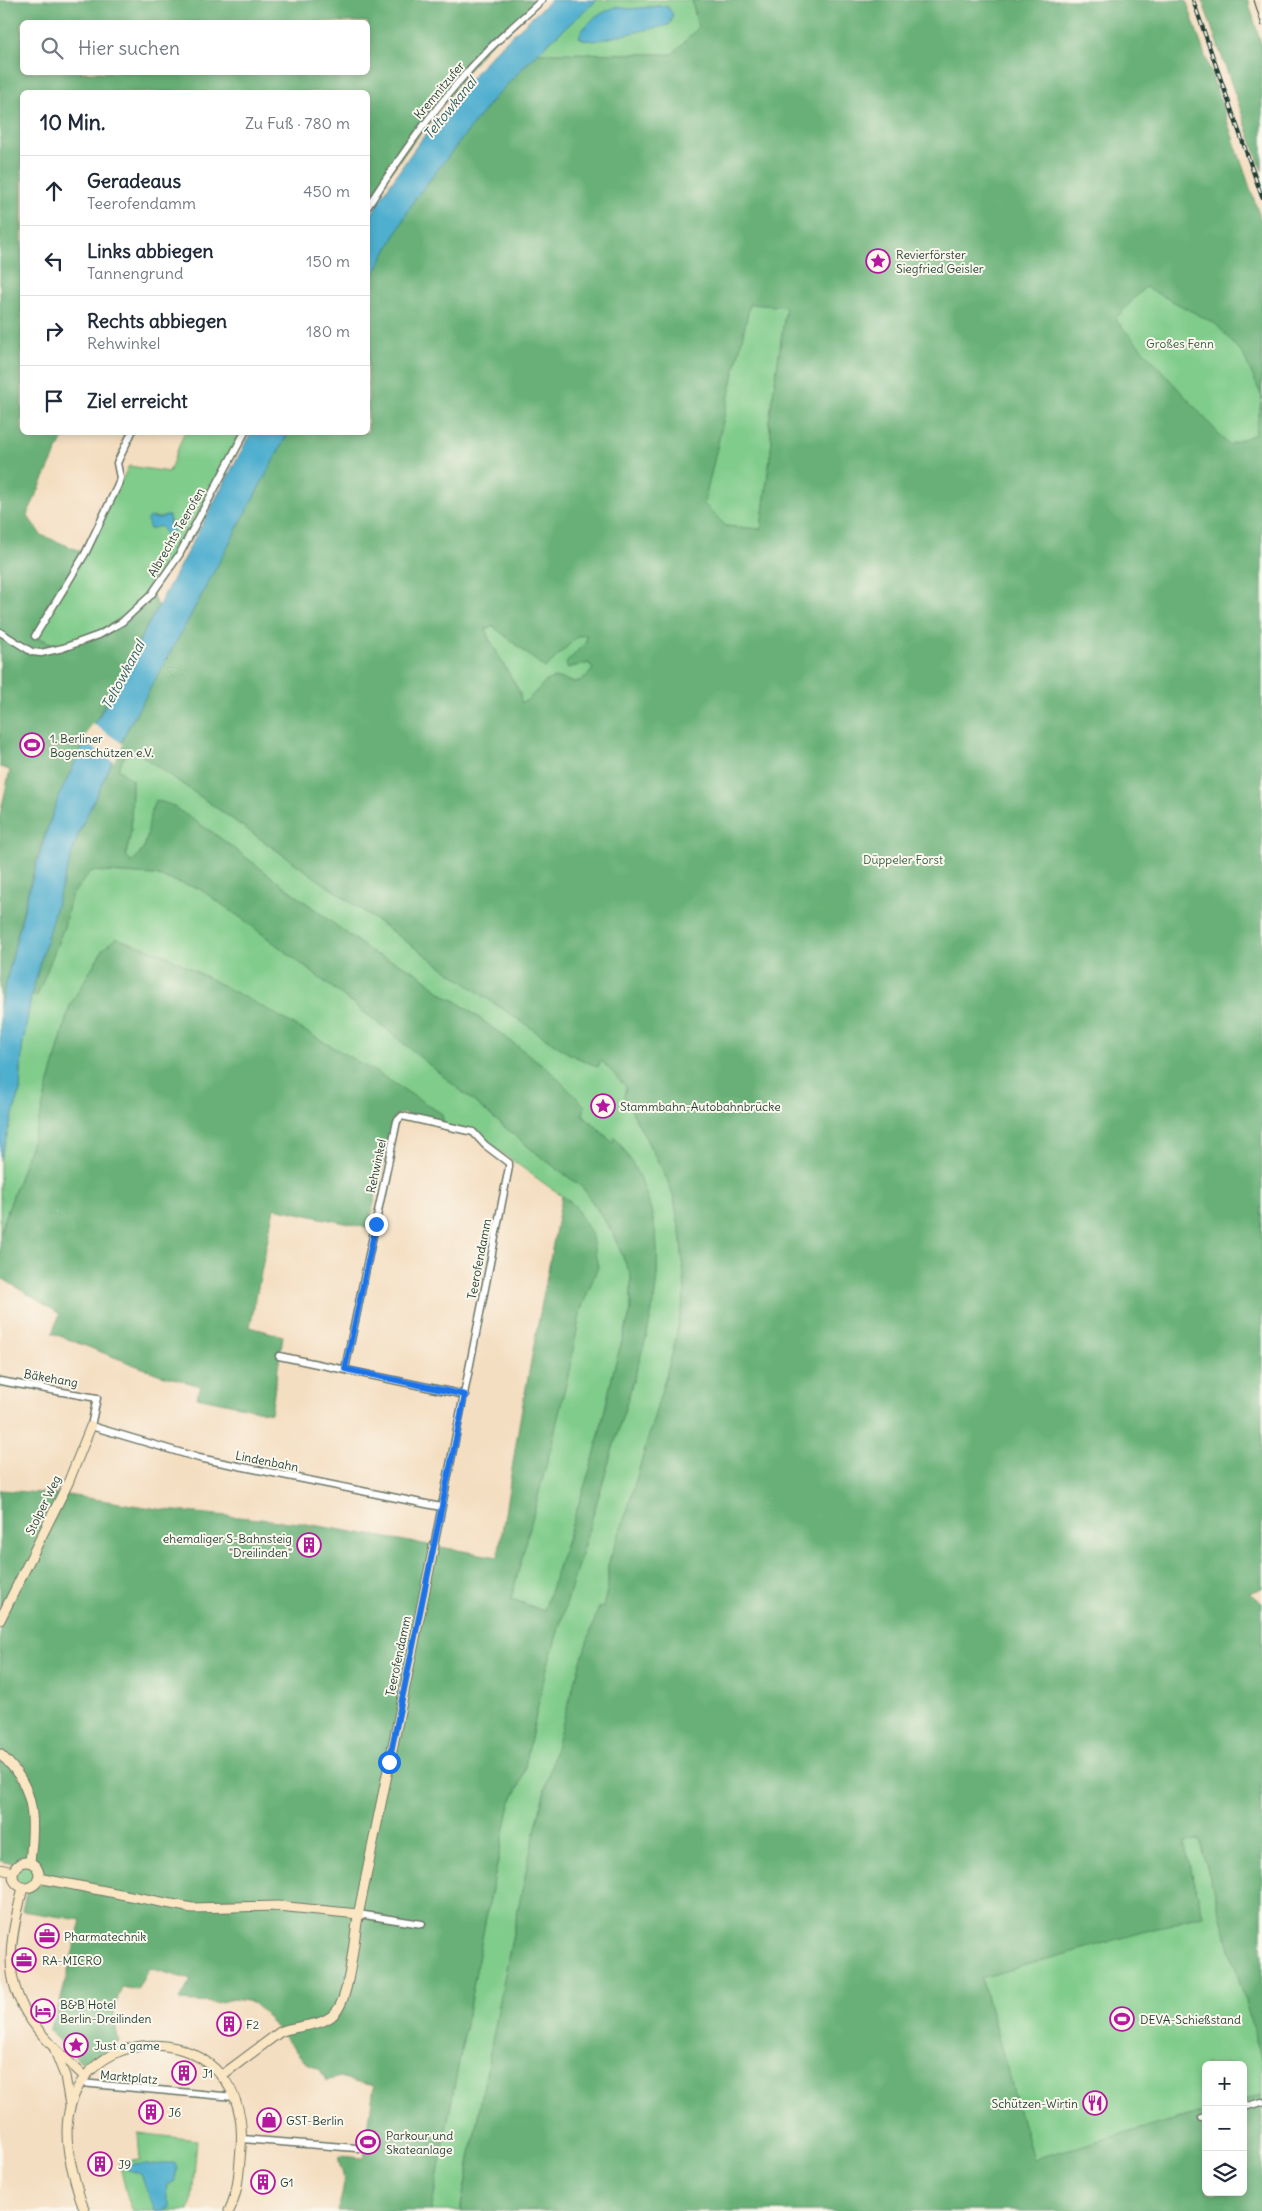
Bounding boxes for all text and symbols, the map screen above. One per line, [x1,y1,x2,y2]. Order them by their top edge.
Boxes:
search box [20,20,370,75]
icon: search [38,34,66,62]
text: Hier suchen [78,36,180,60]
street label: Kremnitzufer [411,58,467,122]
water label: Teltowkanal [419,72,482,143]
text: 10 Min. [40,109,105,136]
text: Zu Fuß · 780 m [245,113,350,133]
text: Geradeaus [87,169,181,193]
icon: ahead [40,177,68,205]
text: 450 m [303,181,350,201]
text: Teerofendamm [87,193,196,213]
text: Links abbiegen [87,239,214,263]
icon: left [40,247,68,275]
place label: Revierförster Siegfried Geisler [896,247,984,276]
place icon: Revierförster Siegfried Geisler [865,248,891,274]
text: 150 m [306,251,350,271]
text: Tannengrund [87,263,183,283]
text: Rechts abbiegen [87,309,227,333]
icon: right [40,317,68,345]
text: 180 m [306,321,350,341]
text: Rehwinkel [87,333,160,353]
park label: Großes Fenn [1146,336,1214,351]
icon: arrive [40,387,68,415]
text: Ziel erreicht [87,389,188,413]
street label: Albrechts Teerofen [144,485,208,579]
water label: Teltowkanal [97,636,149,712]
place label: 1. Berliner Bogenschützen e.V. [50,731,154,760]
sports icon: 1. Berliner Bogenschützen e.V. [19,732,45,758]
park label: Düppeler Forst [863,852,943,867]
place icon: Stammbahn-Autobahnbrücke [590,1093,616,1119]
place label: Stammbahn-Autobahnbrücke [620,1099,781,1114]
street label: Rehwinkel [363,1138,389,1194]
route end [365,1213,388,1236]
street label: Teerofendamm [464,1217,494,1301]
street label: Bäkehang [23,1366,79,1390]
street label: Lindenbahn [234,1448,300,1474]
street label: Stolper Weg [22,1473,64,1537]
place label: ehemaliger S-Bahnsteig "Dreilinden" [163,1531,292,1560]
building icon: ehemaliger S-Bahnsteig "Dreilinden" [296,1532,322,1558]
street label: Teerofendamm [382,1614,414,1698]
route start [378,1751,401,1774]
office icon: Pharmatechnik [34,1923,60,1949]
place label: Pharmatechnik [64,1929,146,1944]
office icon: RA-MICRO [11,1947,37,1973]
place label: RA-MICRO [42,1953,102,1968]
place label: B&B Hotel Berlin-Dreilinden [60,1997,152,2026]
hotel icon: B&B Hotel Berlin-Dreilinden [30,1998,56,2024]
sports icon: DEVA-Schießstand [1109,2006,1135,2032]
building icon: F2 [216,2011,242,2037]
place label: DEVA-Schießstand [1140,2012,1241,2027]
place label: F2 [246,2017,260,2032]
place icon: Just a game [63,2032,89,2058]
place label: Just a game [94,2038,160,2053]
building icon: J1 [171,2060,197,2086]
map controls [1202,2061,1247,2196]
button: + [1202,2061,1247,2106]
place label: J1 [202,2066,213,2081]
street label: Marktplatz [100,2067,159,2087]
restaurant icon: Schützen-Wirtin [1082,2090,1108,2116]
place label: Schützen-Wirtin [991,2096,1078,2111]
building icon: J6 [138,2099,164,2125]
place label: J6 [168,2105,181,2120]
button: − [1202,2106,1247,2151]
shop icon: GST-Berlin [256,2107,282,2133]
place label: GST-Berlin [286,2113,344,2128]
place label: Parkour und Skateanlage [386,2128,453,2157]
sports icon: Parkour und Skateanlage [355,2129,381,2155]
building icon: J9 [87,2151,113,2177]
button: layers [1202,2151,1247,2196]
place label: J9 [118,2157,131,2172]
building icon: G1 [250,2169,276,2195]
place label: G1 [280,2175,293,2190]

